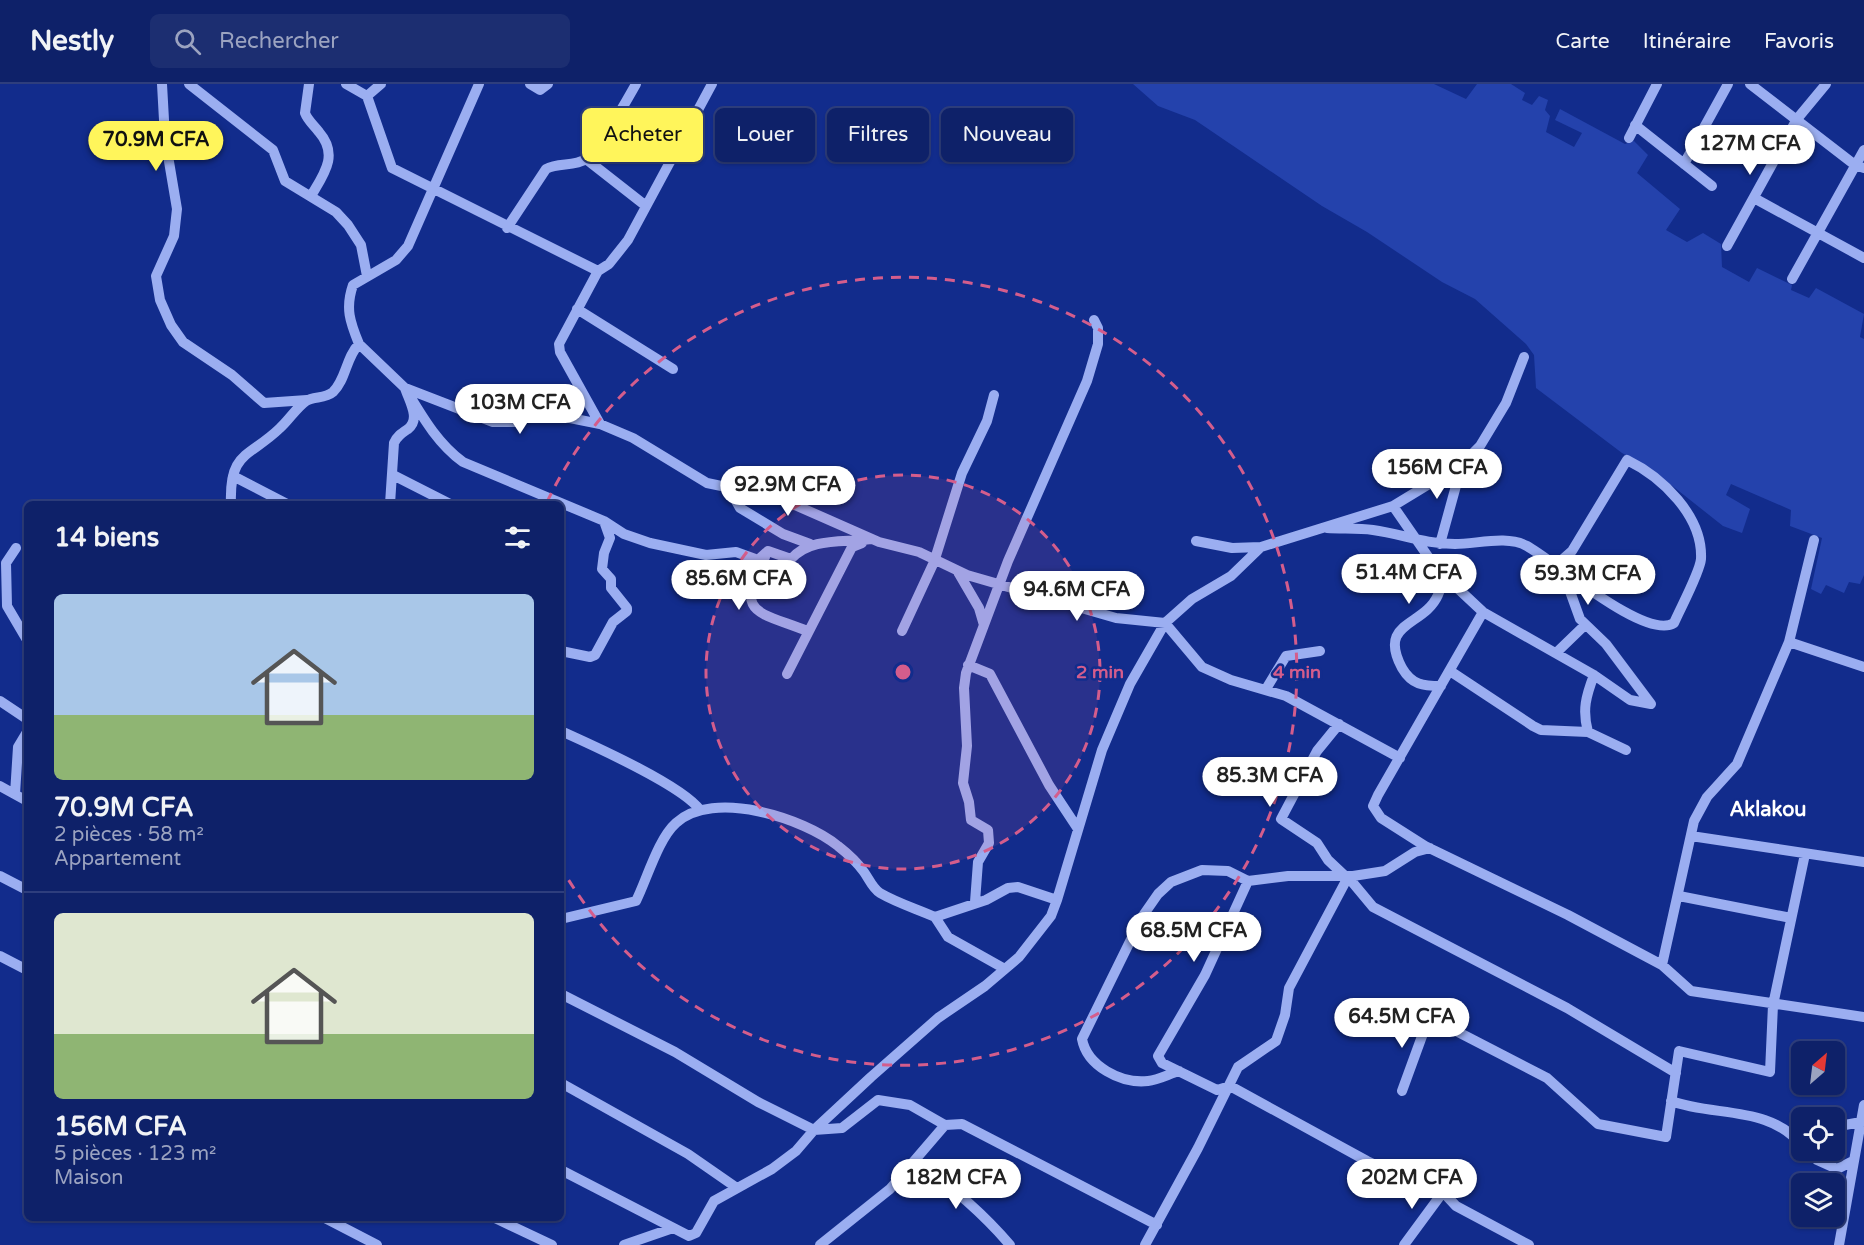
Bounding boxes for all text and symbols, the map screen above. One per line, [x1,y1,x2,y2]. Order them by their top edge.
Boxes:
search box [150,14,570,68]
text: Nestly [30,24,114,58]
icon: search [171,25,204,58]
text: Rechercher [219,28,339,54]
text: Carte [1556,29,1610,54]
text: Itinéraire [1643,29,1731,54]
text: Favoris [1764,29,1834,54]
chip: Acheter [582,108,703,162]
chip: Louer [715,108,815,162]
chip: Filtres [827,108,929,162]
chip: Nouveau [941,108,1073,162]
pin: 70.9M CFA [87,121,225,172]
pin: 127M CFA [1688,125,1812,176]
text: 70.9M CFA [102,128,210,152]
text: 127M CFA [1699,132,1801,156]
pin: 103M CFA [458,384,582,435]
text: 103M CFA [469,391,571,415]
pin: 156M CFA [1375,449,1499,500]
text: 156M CFA [1386,456,1488,480]
pin: 92.9M CFA [719,466,857,517]
text: 92.9M CFA [734,473,842,497]
icon: filters [501,521,534,554]
text: 14 biens [54,522,159,553]
pin: 51.4M CFA [1340,554,1478,605]
pin: 59.3M CFA [1519,555,1657,606]
pin: 85.6M CFA [670,560,808,611]
text: 51.4M CFA [1356,561,1462,585]
text: 59.3M CFA [1534,562,1642,586]
text: 85.6M CFA [685,567,793,591]
pin: 94.6M CFA [1008,571,1146,622]
text: 94.6M CFA [1023,578,1131,602]
icon: home [240,633,348,741]
text: 2 min [1076,661,1124,683]
text: 4 min [1273,661,1321,683]
centre of rings [893,662,913,682]
pin: 85.3M CFA [1201,757,1339,808]
text: 85.3M CFA [1216,764,1324,788]
text: 70.9M CFA [54,792,194,823]
district label: Aklakou [1730,798,1806,822]
text: 2 pièces · 58 m² [54,823,204,847]
text: Appartement [54,847,181,871]
pin: 68.5M CFA [1125,912,1263,963]
text: 68.5M CFA [1140,919,1248,943]
icon: home [240,952,348,1060]
pin: 64.5M CFA [1333,998,1471,1049]
text: 64.5M CFA [1348,1005,1456,1029]
north arrow [1791,1041,1845,1095]
map controls [1791,1041,1845,1227]
button: locate [1791,1107,1845,1161]
text: 156M CFA [54,1111,187,1142]
text: 5 pièces · 123 m² [54,1142,216,1166]
pin: 182M CFA [894,1159,1018,1210]
pin: 202M CFA [1350,1159,1474,1210]
text: Maison [54,1166,123,1190]
text: 182M CFA [905,1166,1007,1190]
text: 202M CFA [1361,1166,1463,1190]
button: layers [1791,1173,1845,1227]

